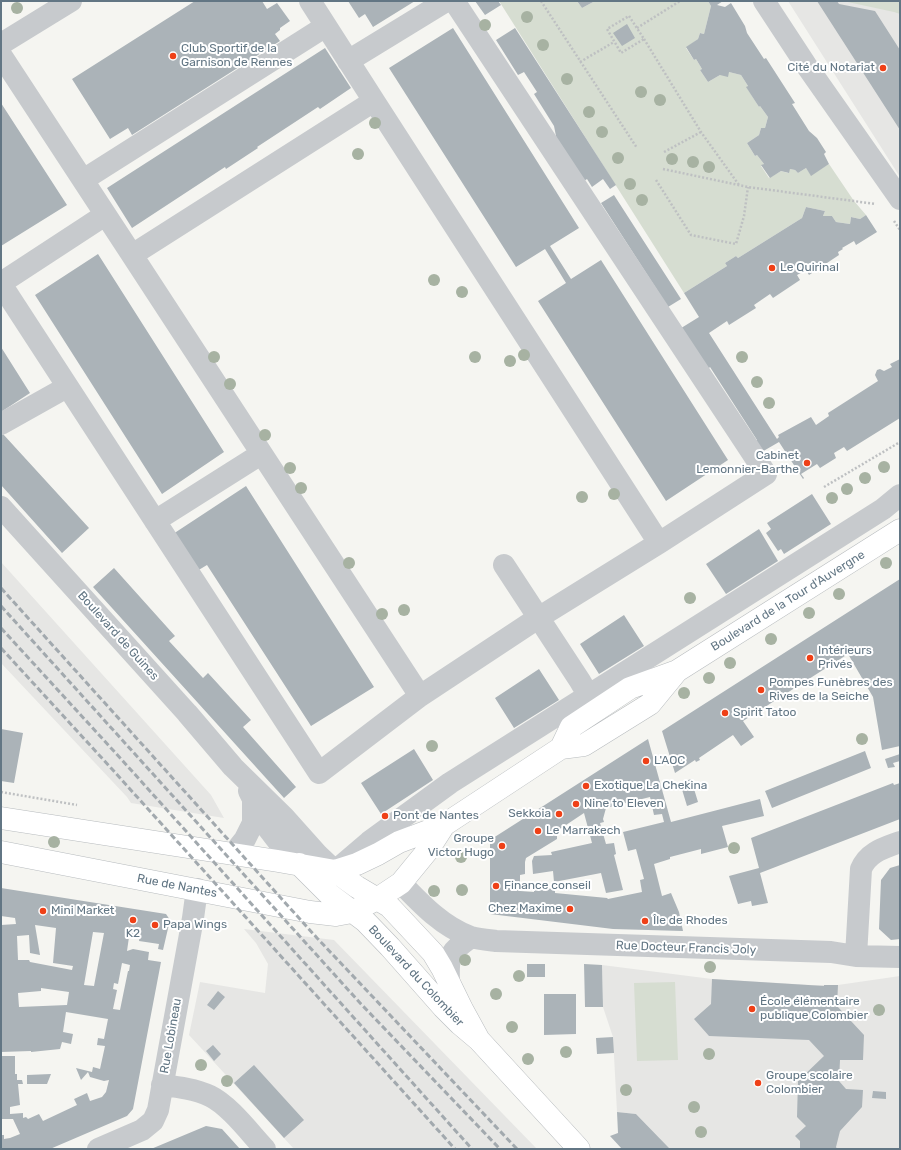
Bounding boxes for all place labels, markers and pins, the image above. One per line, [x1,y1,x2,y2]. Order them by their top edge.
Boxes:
place label: Club Sportif de la Garnison de Rennes [181,42,292,70]
marker: Club Sportif de la Garnison de Rennes [168,51,178,61]
place label: Cité du Notariat [787,61,875,75]
marker: Cité du Notariat [878,63,888,73]
place label: Le Quirinal [780,261,839,275]
marker: Le Quirinal [767,263,777,273]
place label: Cabinet Lemonnier-Barthe [696,449,799,477]
marker: Cabinet Lemonnier-Barthe [802,458,812,468]
place label: Intérieurs Privés [818,644,872,672]
marker: Intérieurs Privés [805,653,815,663]
place label: Pompes Funèbres des Rives de la Seiche [769,676,893,704]
marker: Pompes Funèbres des Rives de la Seiche [756,685,766,695]
place label: Spirit Tatoo [733,706,796,720]
marker: Spirit Tatoo [720,708,730,718]
place label: L'AOC [654,754,685,768]
marker: L'AOC [641,756,651,766]
place label: Exotique La Chekina [594,779,707,793]
marker: Exotique La Chekina [581,781,591,791]
place label: Nine to Eleven [584,797,664,811]
marker: Nine to Eleven [571,799,581,809]
place label: Sekkoia [508,807,551,821]
place label: Pont de Nantes [393,809,479,823]
marker: Sekkoia [554,809,564,819]
marker: Pont de Nantes [380,811,390,821]
place label: Le Marrakech [546,824,621,838]
marker: Le Marrakech [533,826,543,836]
place label: Groupe Victor Hugo [428,832,494,860]
marker: Groupe Victor Hugo [497,841,507,851]
place label: Finance conseil [504,879,591,893]
marker: Finance conseil [491,881,501,891]
place label: Chez Maxime [488,902,562,916]
place label: Mini Market [51,904,115,918]
marker: Chez Maxime [565,904,575,914]
marker: Mini Market [38,906,48,916]
place label: Île de Rhodes [653,914,728,928]
marker: K2 [128,915,138,925]
marker: Île de Rhodes [640,916,650,926]
place label: Papa Wings [163,918,227,932]
marker: Papa Wings [150,920,160,930]
place label: K2 [126,927,140,941]
place label: École élémentaire publique Colombier [760,995,868,1023]
marker: École élémentaire publique Colombier [747,1004,757,1014]
place label: Groupe scolaire Colombier [766,1069,853,1097]
marker: Groupe scolaire Colombier [753,1078,763,1088]

